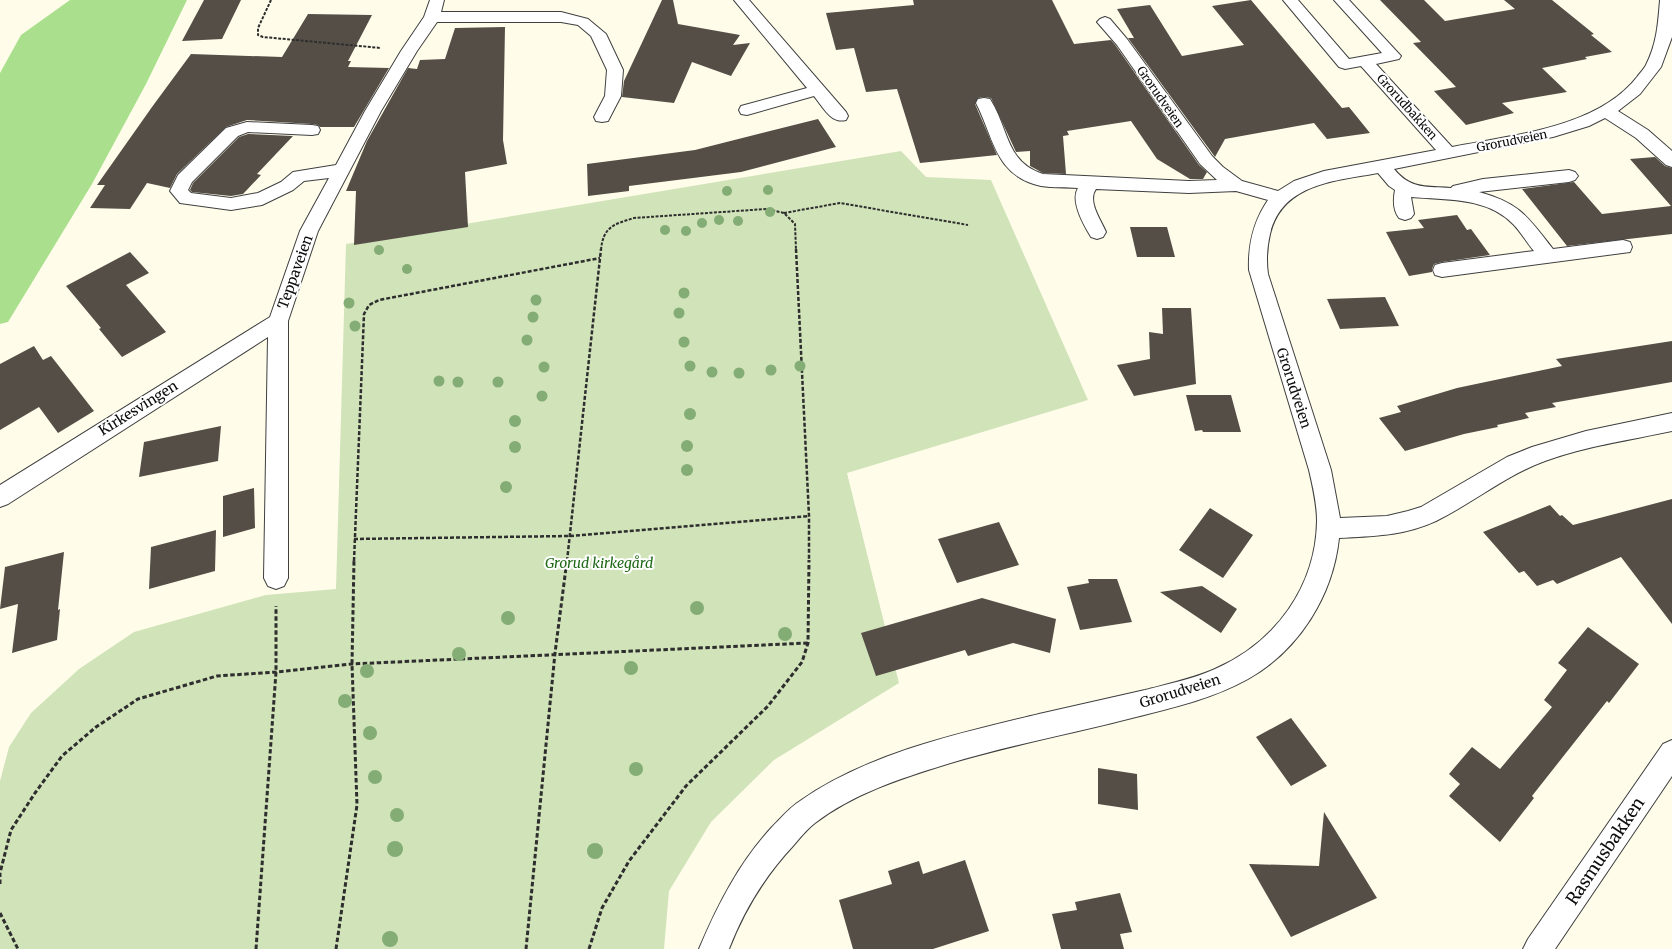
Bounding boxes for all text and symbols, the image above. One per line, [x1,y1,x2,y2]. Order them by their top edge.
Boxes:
street label: Grorudveien [1134,63,1187,130]
street label: Grorudbakken [1374,71,1441,143]
street label: Grorudveien [1475,126,1549,155]
street label: Teppaveien [273,233,317,311]
street label: Grorudveien [1273,345,1315,431]
street label: Kirkesvingen [95,377,181,439]
park label: Grorud kirkegård [545,554,653,572]
street label: Grorudveien [1137,670,1223,712]
street label: Rasmusbakken [1561,793,1649,909]

